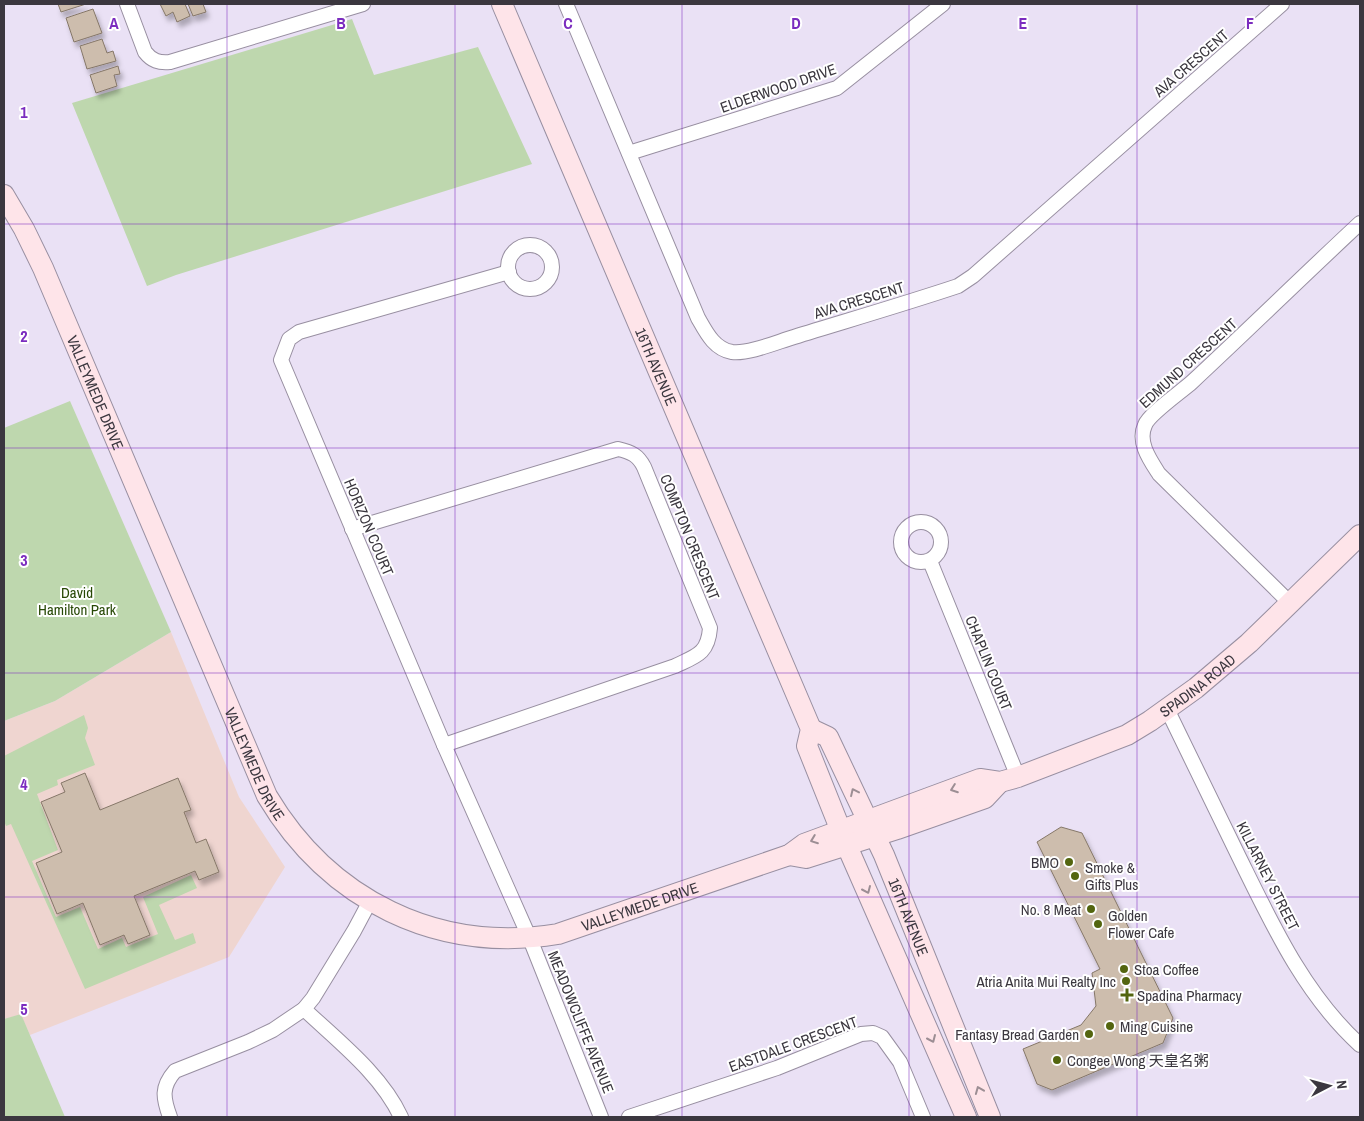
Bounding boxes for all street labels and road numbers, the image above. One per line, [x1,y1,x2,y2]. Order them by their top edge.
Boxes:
street label: AVA CRESCENT [1148,24,1233,102]
street label: ELDERWOOD DRIVE [717,58,839,118]
street label: AVA CRESCENT [810,276,907,324]
street label: EDMUND CRESCENT [1135,313,1242,413]
street label: 16TH AVENUE [631,324,682,409]
street label: VALLEYMEDE DRIVE [62,332,129,453]
street label: COMPTON CRESCENT [655,471,725,603]
street label: HORIZON COURT [339,475,399,579]
street label: CHAPLIN COURT [960,613,1018,714]
street label: SPADINA ROAD [1155,649,1240,722]
street label: VALLEYMEDE DRIVE [220,704,290,824]
street label: KILLARNEY STREET [1232,818,1305,934]
street label: 16TH AVENUE [884,875,934,959]
street label: VALLEYMEDE DRIVE [579,876,701,936]
street label: MEADOWCLIFFE AVENUE [543,948,619,1096]
street label: EASTDALE CRESCENT [726,1011,861,1077]

